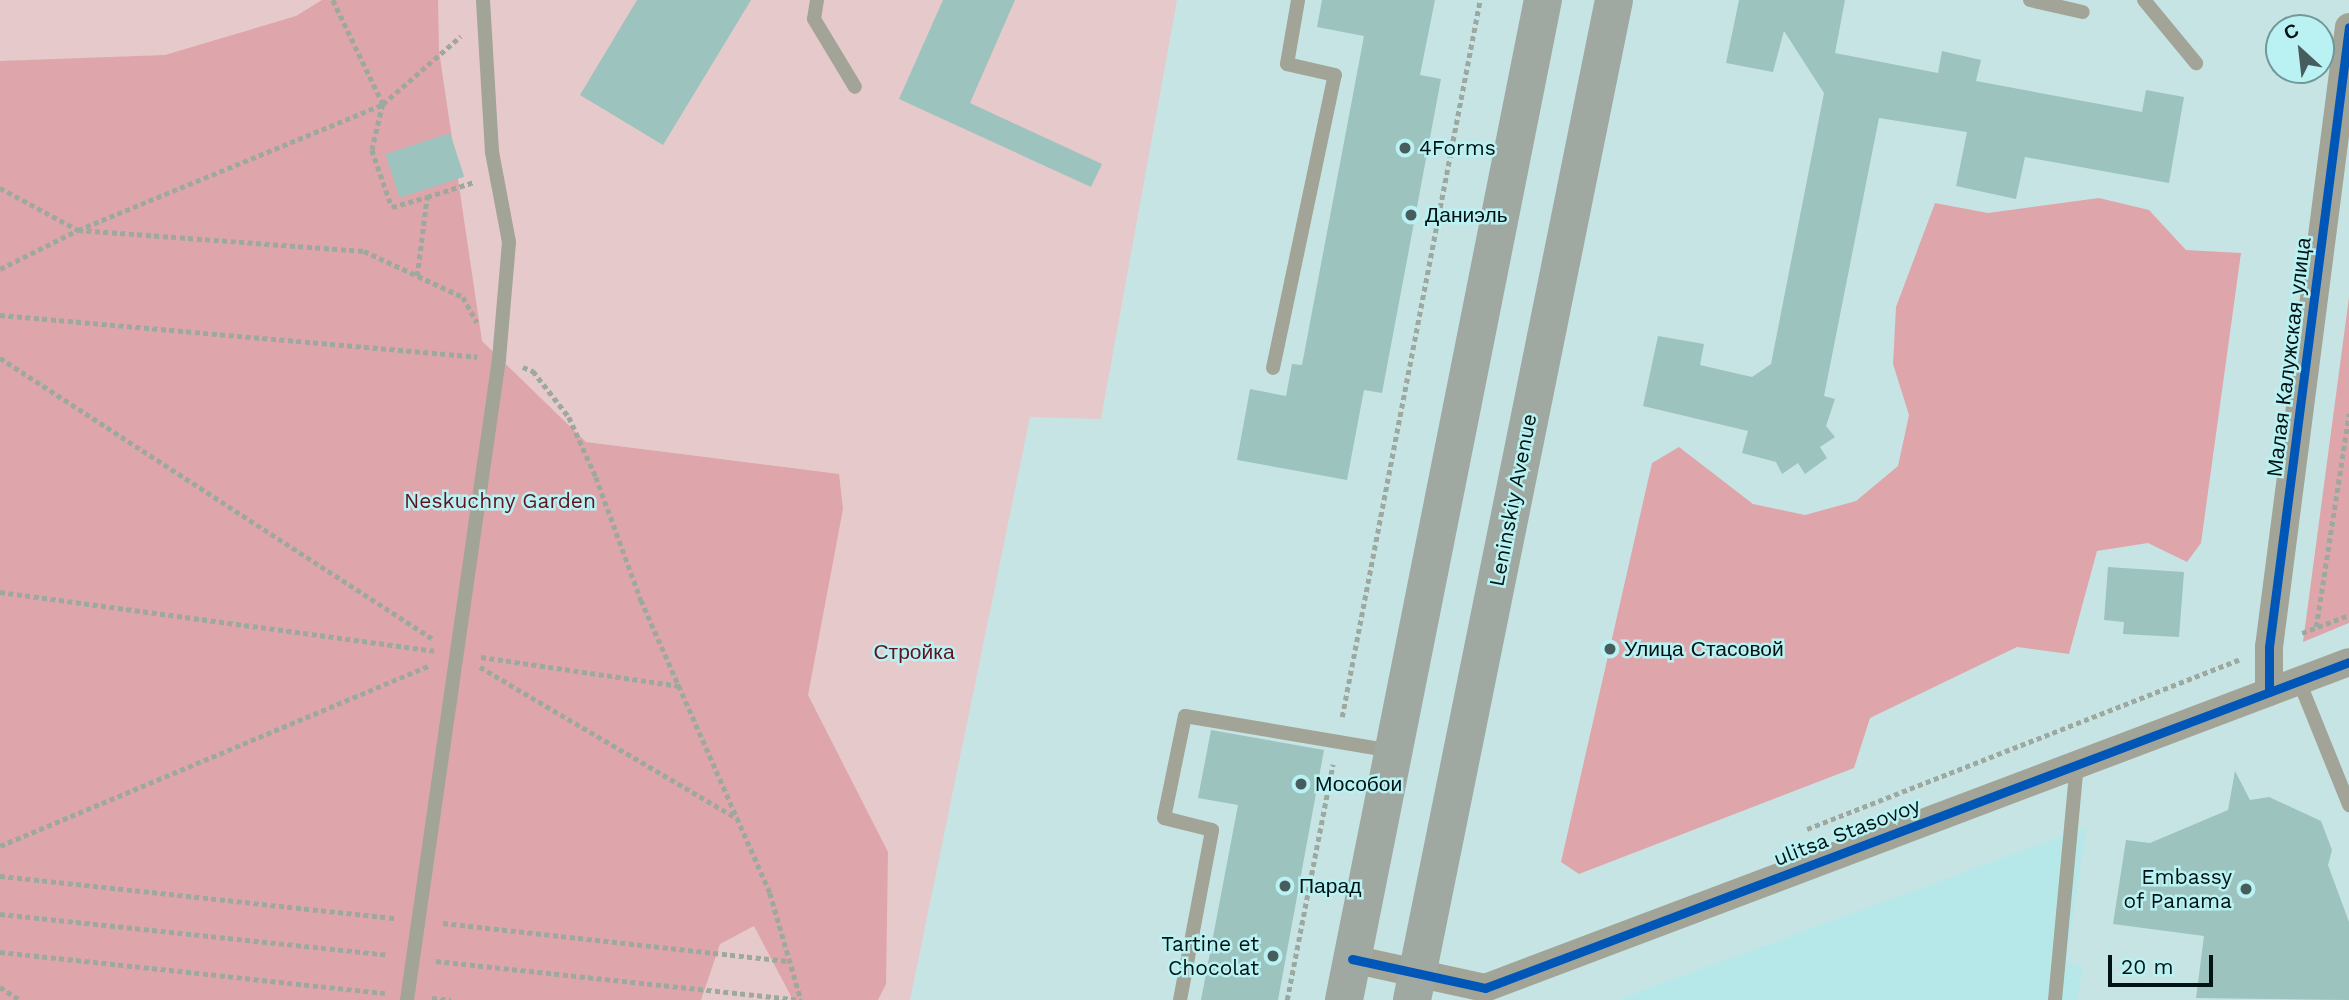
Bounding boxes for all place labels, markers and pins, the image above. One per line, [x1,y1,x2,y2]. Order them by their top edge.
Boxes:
place label: 4Forms [1419,135,1496,161]
marker: 4Forms [1397,140,1413,156]
place label: Даниэль [1425,202,1508,228]
marker: Даниэль [1403,207,1419,223]
place label: Улица Стасовой [1624,636,1784,662]
marker: Улица Стасовой [1602,641,1618,657]
place label: Мособои [1315,771,1402,797]
marker: Мособои [1293,776,1309,792]
place label: Embassy of Panama [2123,864,2232,914]
place label: Парад [1299,873,1361,899]
marker: Парад [1277,878,1293,894]
marker: Embassy of Panama [2238,881,2254,897]
place label: Tartine et Chocolat [1161,931,1259,981]
marker: Tartine et Chocolat [1265,948,1281,964]

